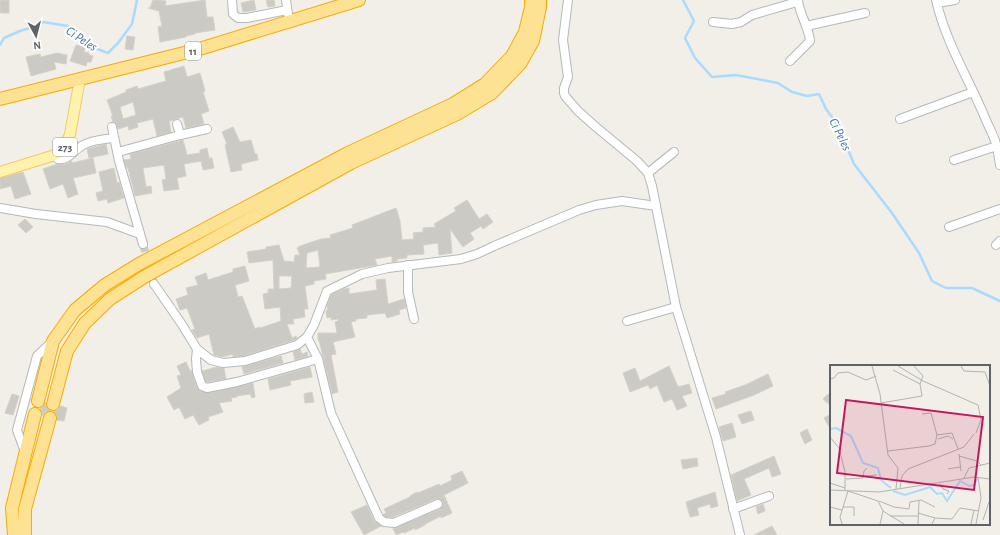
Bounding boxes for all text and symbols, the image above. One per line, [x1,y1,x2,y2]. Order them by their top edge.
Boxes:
north arrow [16,16,56,56]
water label: Ci Peles [63,24,99,54]
text: N [33,40,42,51]
road number: 11 [185,42,201,60]
water label: Ci Peles [826,116,853,153]
road number: 273 [53,138,77,156]
inset map [830,365,990,525]

